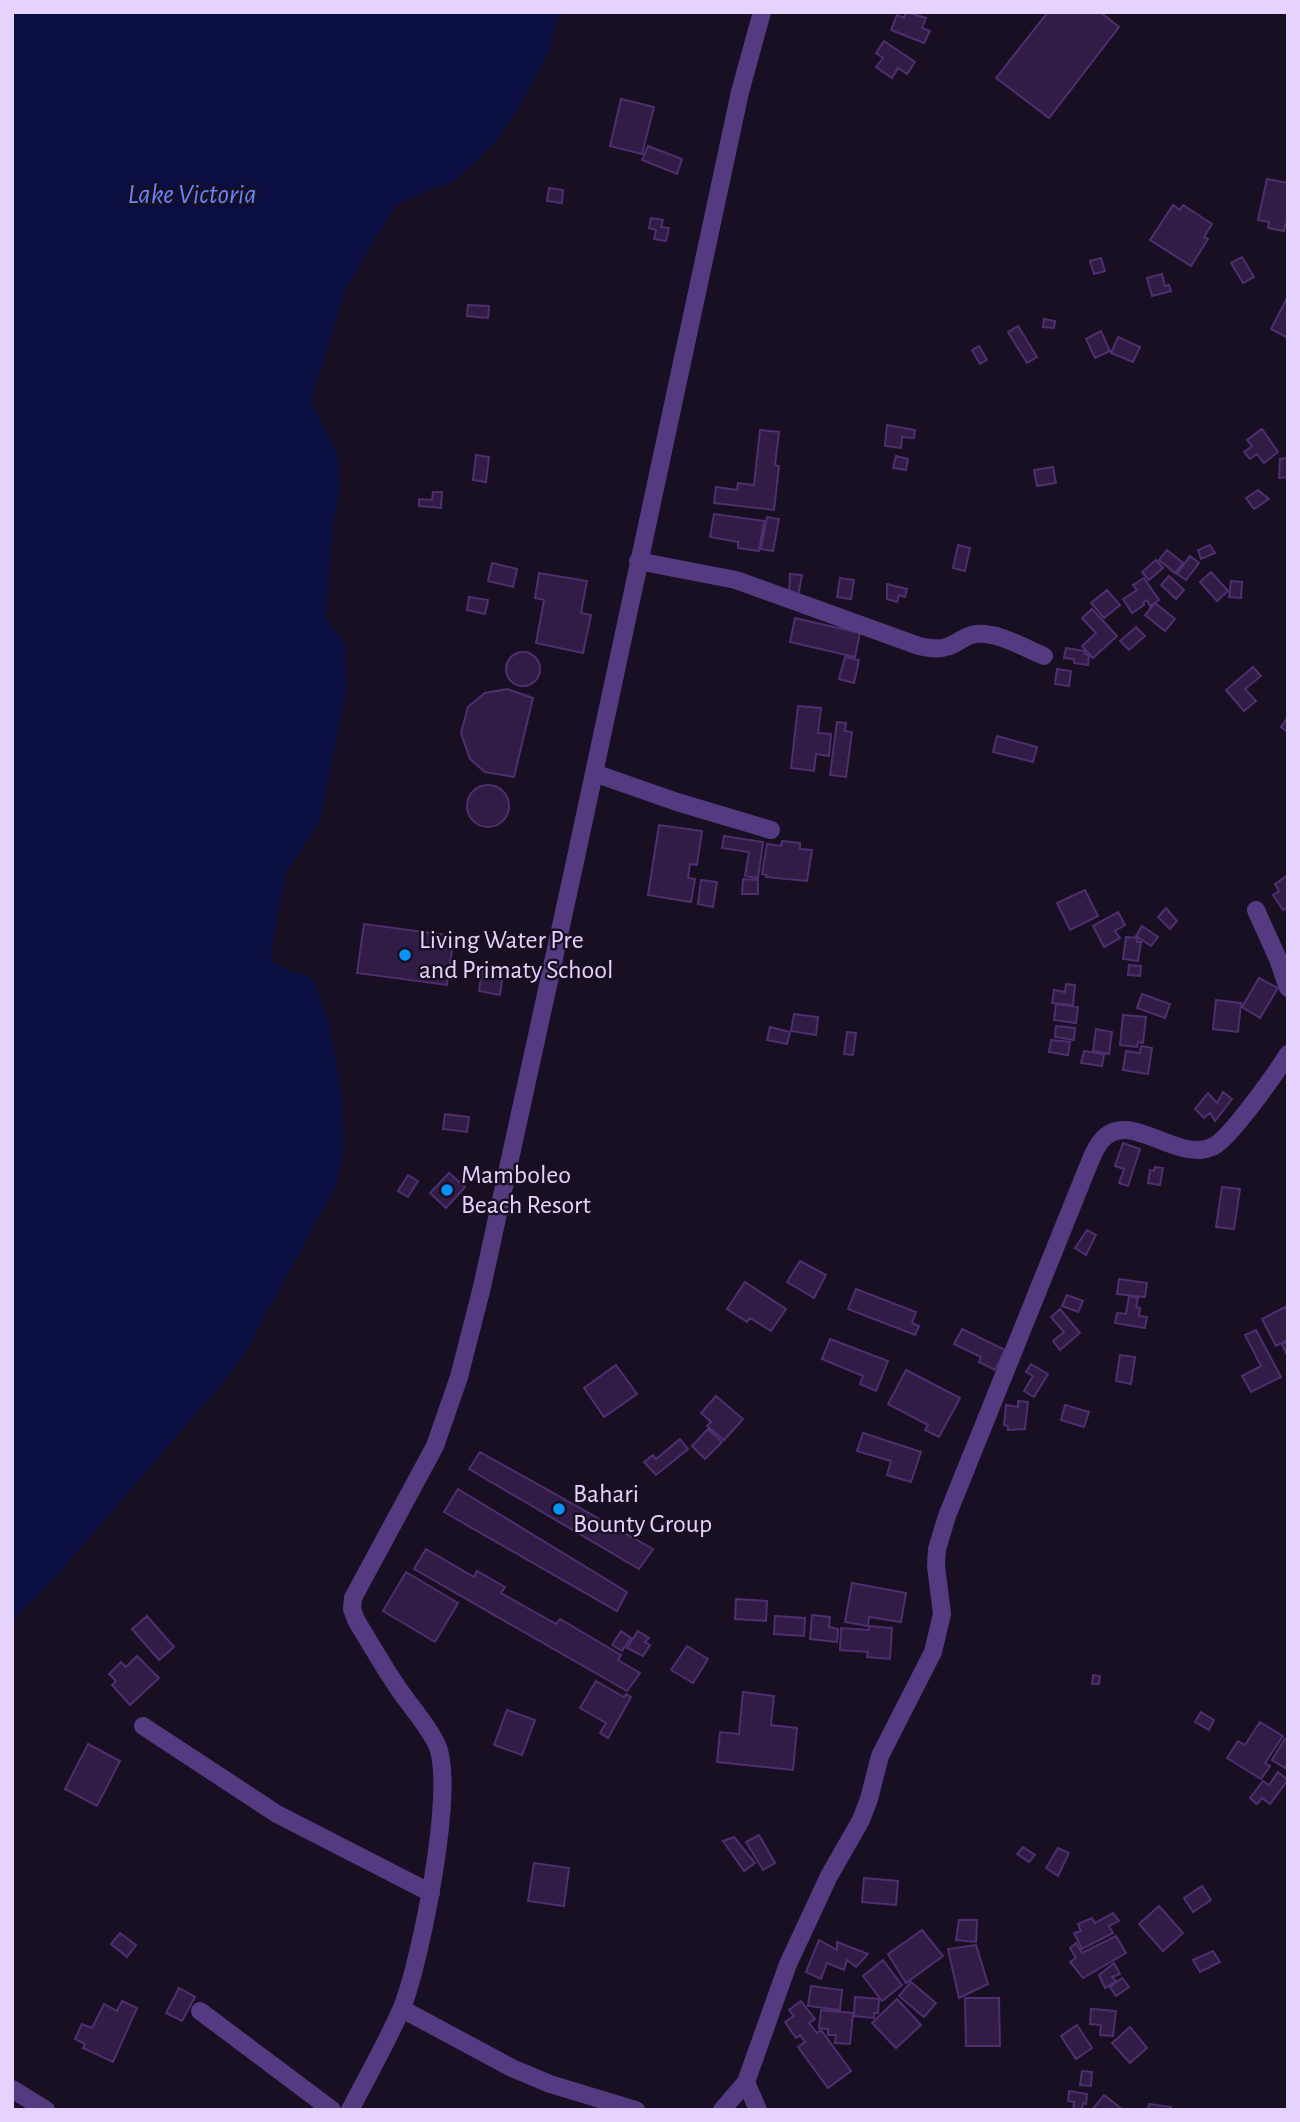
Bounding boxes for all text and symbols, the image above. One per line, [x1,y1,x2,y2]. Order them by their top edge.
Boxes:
water label: Lake Victoria [128,181,256,209]
place label: Living Water Pre and Primaty School [419,927,614,983]
marker: Living Water Pre and Primaty School [397,947,413,963]
place label: Mamboleo Beach Resort [461,1162,591,1218]
marker: Mamboleo Beach Resort [439,1182,455,1198]
place label: Bahari Bounty Group [573,1481,712,1537]
marker: Bahari Bounty Group [551,1501,567,1517]

